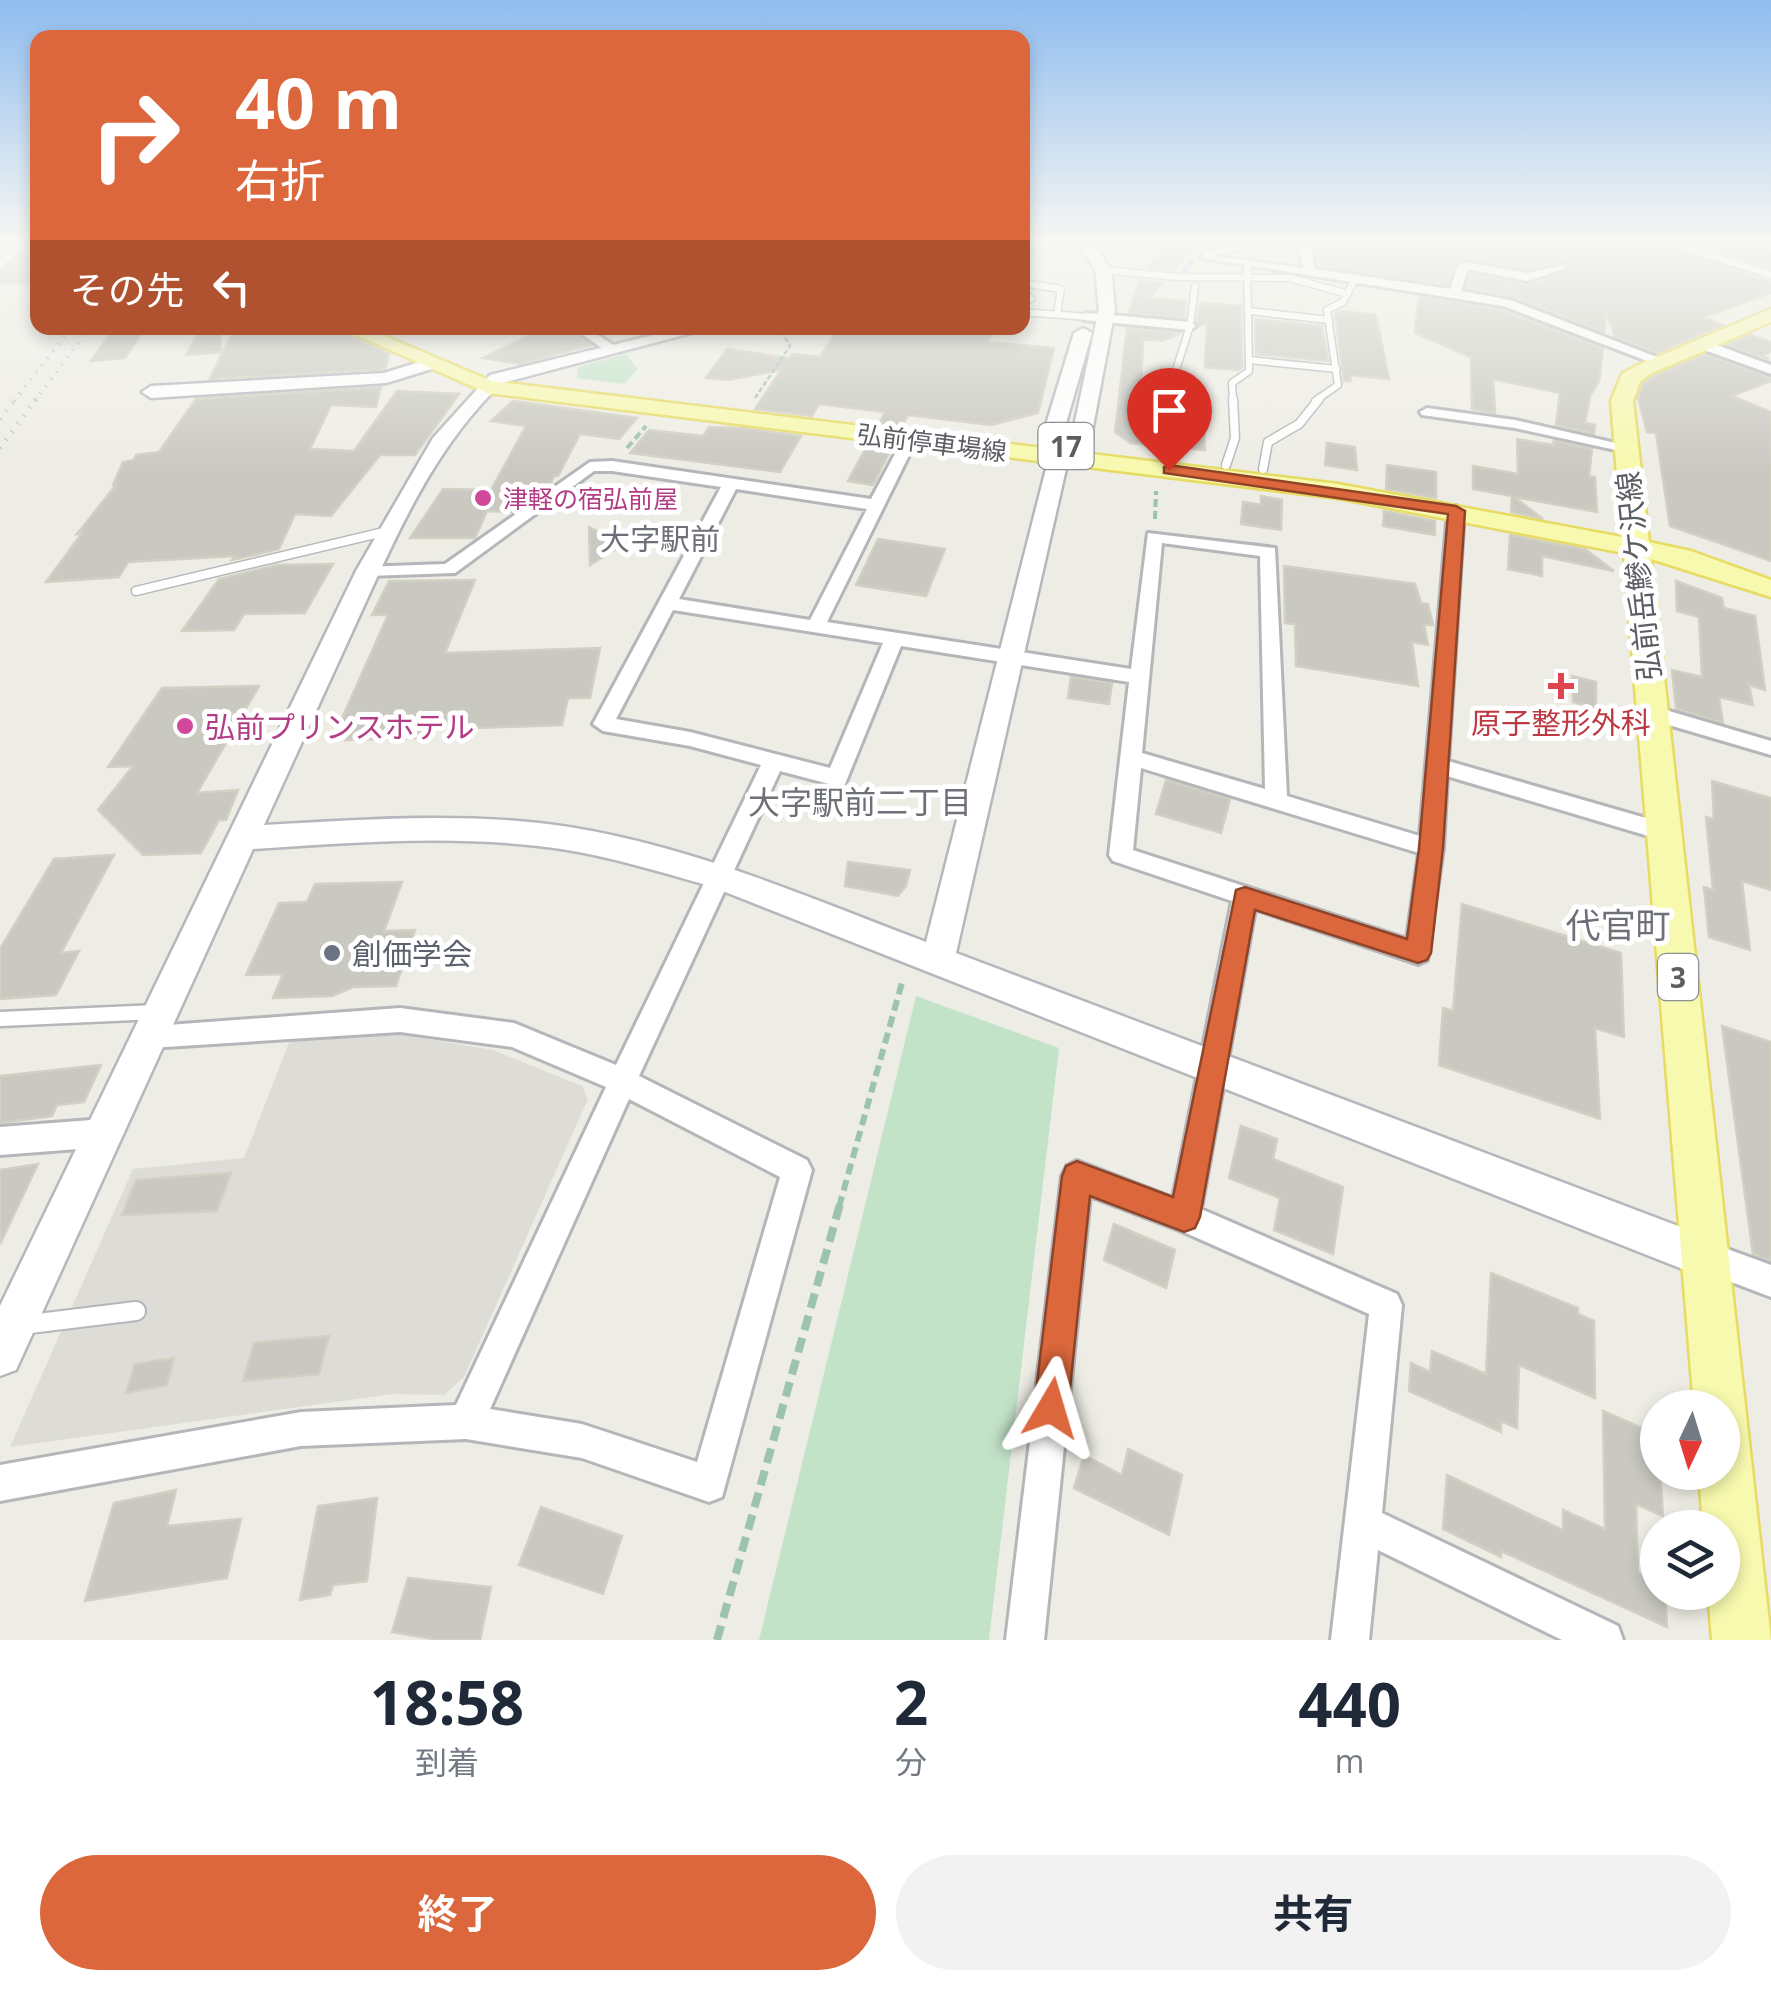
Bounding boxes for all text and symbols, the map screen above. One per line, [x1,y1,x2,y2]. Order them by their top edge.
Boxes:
text: 40 m [235,54,402,150]
icon: right [70,70,200,200]
text: 右折 [235,149,325,210]
icon: left [204,260,259,315]
text: その先 [70,263,184,315]
pin [1127,368,1212,471]
icon: arrive [1142,383,1197,438]
street label: 弘前停車場線 [855,416,1009,468]
road number: 17 [1038,423,1094,469]
street label: 弘前岳鰺ケ沢線 [1607,469,1669,683]
place label: 津軽の宿弘前屋 [503,481,678,515]
marker: 津軽の宿弘前屋 [472,487,494,509]
district label: 大字駅前 [600,518,720,559]
marker: 原子整形外科 [1548,673,1574,699]
place label: 原子整形外科 [1471,702,1651,743]
place label: 弘前プリンスホテル [205,706,474,747]
marker: 弘前プリンスホテル [174,715,196,737]
district label: 大字駅前二丁目 [748,780,972,823]
district label: 代官町 [1565,901,1671,948]
place label: 創価学会 [352,933,472,974]
marker: 創価学会 [321,942,343,964]
road number: 3 [1658,954,1698,1000]
position arrow [999,1356,1103,1460]
north arrow [1640,1390,1740,1490]
map controls [1640,1390,1740,1610]
button: layers [1640,1510,1740,1610]
text: 18:58 [370,1661,524,1743]
text: 2 [894,1661,928,1743]
text: 440 [1298,1663,1401,1745]
text: m [1335,1739,1364,1782]
text: 到着 [415,1740,479,1783]
text: 分 [895,1740,927,1783]
button: 終了 [40,1855,876,1970]
button: 共有 [896,1855,1731,1970]

